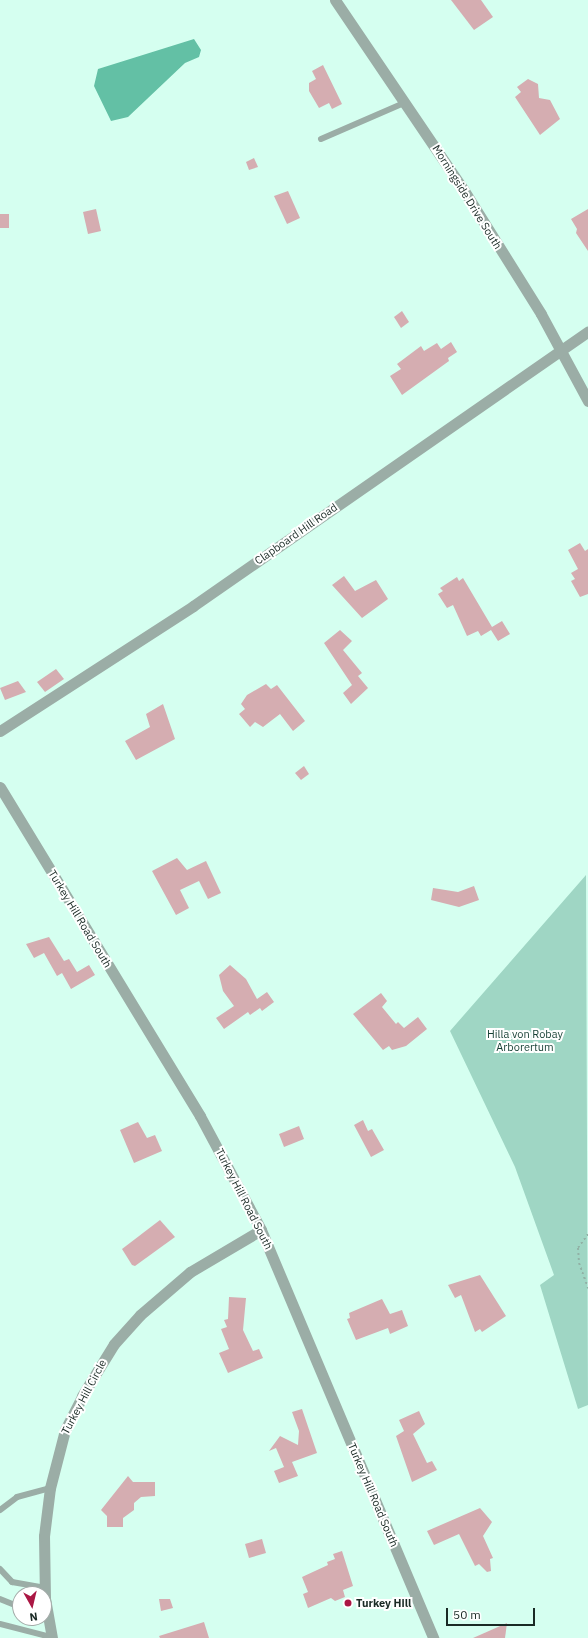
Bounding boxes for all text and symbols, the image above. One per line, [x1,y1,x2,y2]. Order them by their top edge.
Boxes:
street label: Morningside Drive South [430,142,504,252]
street label: Clapboard Hill Road [252,501,340,567]
street label: Turkey Hill Road South [46,868,114,970]
park label: Hilla von Robay Arborertum [487,1028,563,1054]
street label: Turkey Hill Road South [213,1146,275,1252]
street label: Turkey Hill Circle [59,1357,109,1437]
street label: Turkey Hill Road South [345,1441,401,1549]
north arrow [12,1586,52,1626]
place label: Turkey Hill [356,1596,411,1610]
marker: Turkey Hill [343,1598,353,1608]
scale bar [448,1600,537,1626]
text: 50 m [453,1607,481,1622]
text: N [29,1609,38,1624]

